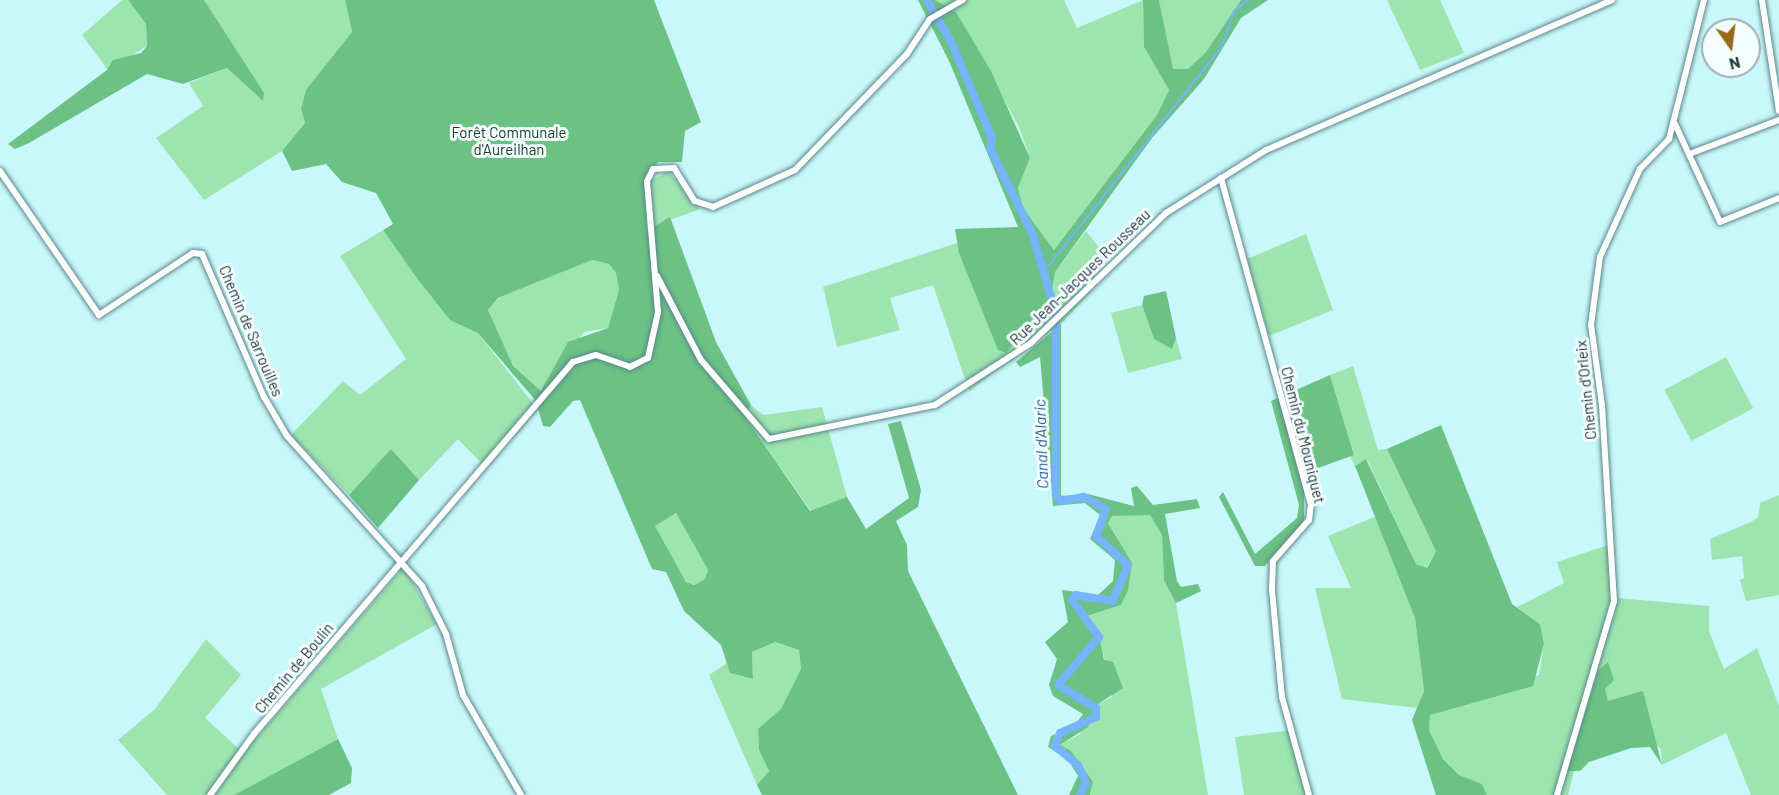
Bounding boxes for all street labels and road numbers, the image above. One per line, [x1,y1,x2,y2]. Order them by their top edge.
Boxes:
street label: Rue Jean-Jacques Rousseau [1006,205,1154,349]
street label: Chemin de Sarrouilles [215,263,287,399]
street label: Chemin d'Orleix [1572,339,1600,441]
street label: Chemin du Mouniquet [1277,365,1329,505]
street label: Chemin de Boulin [251,619,337,717]

